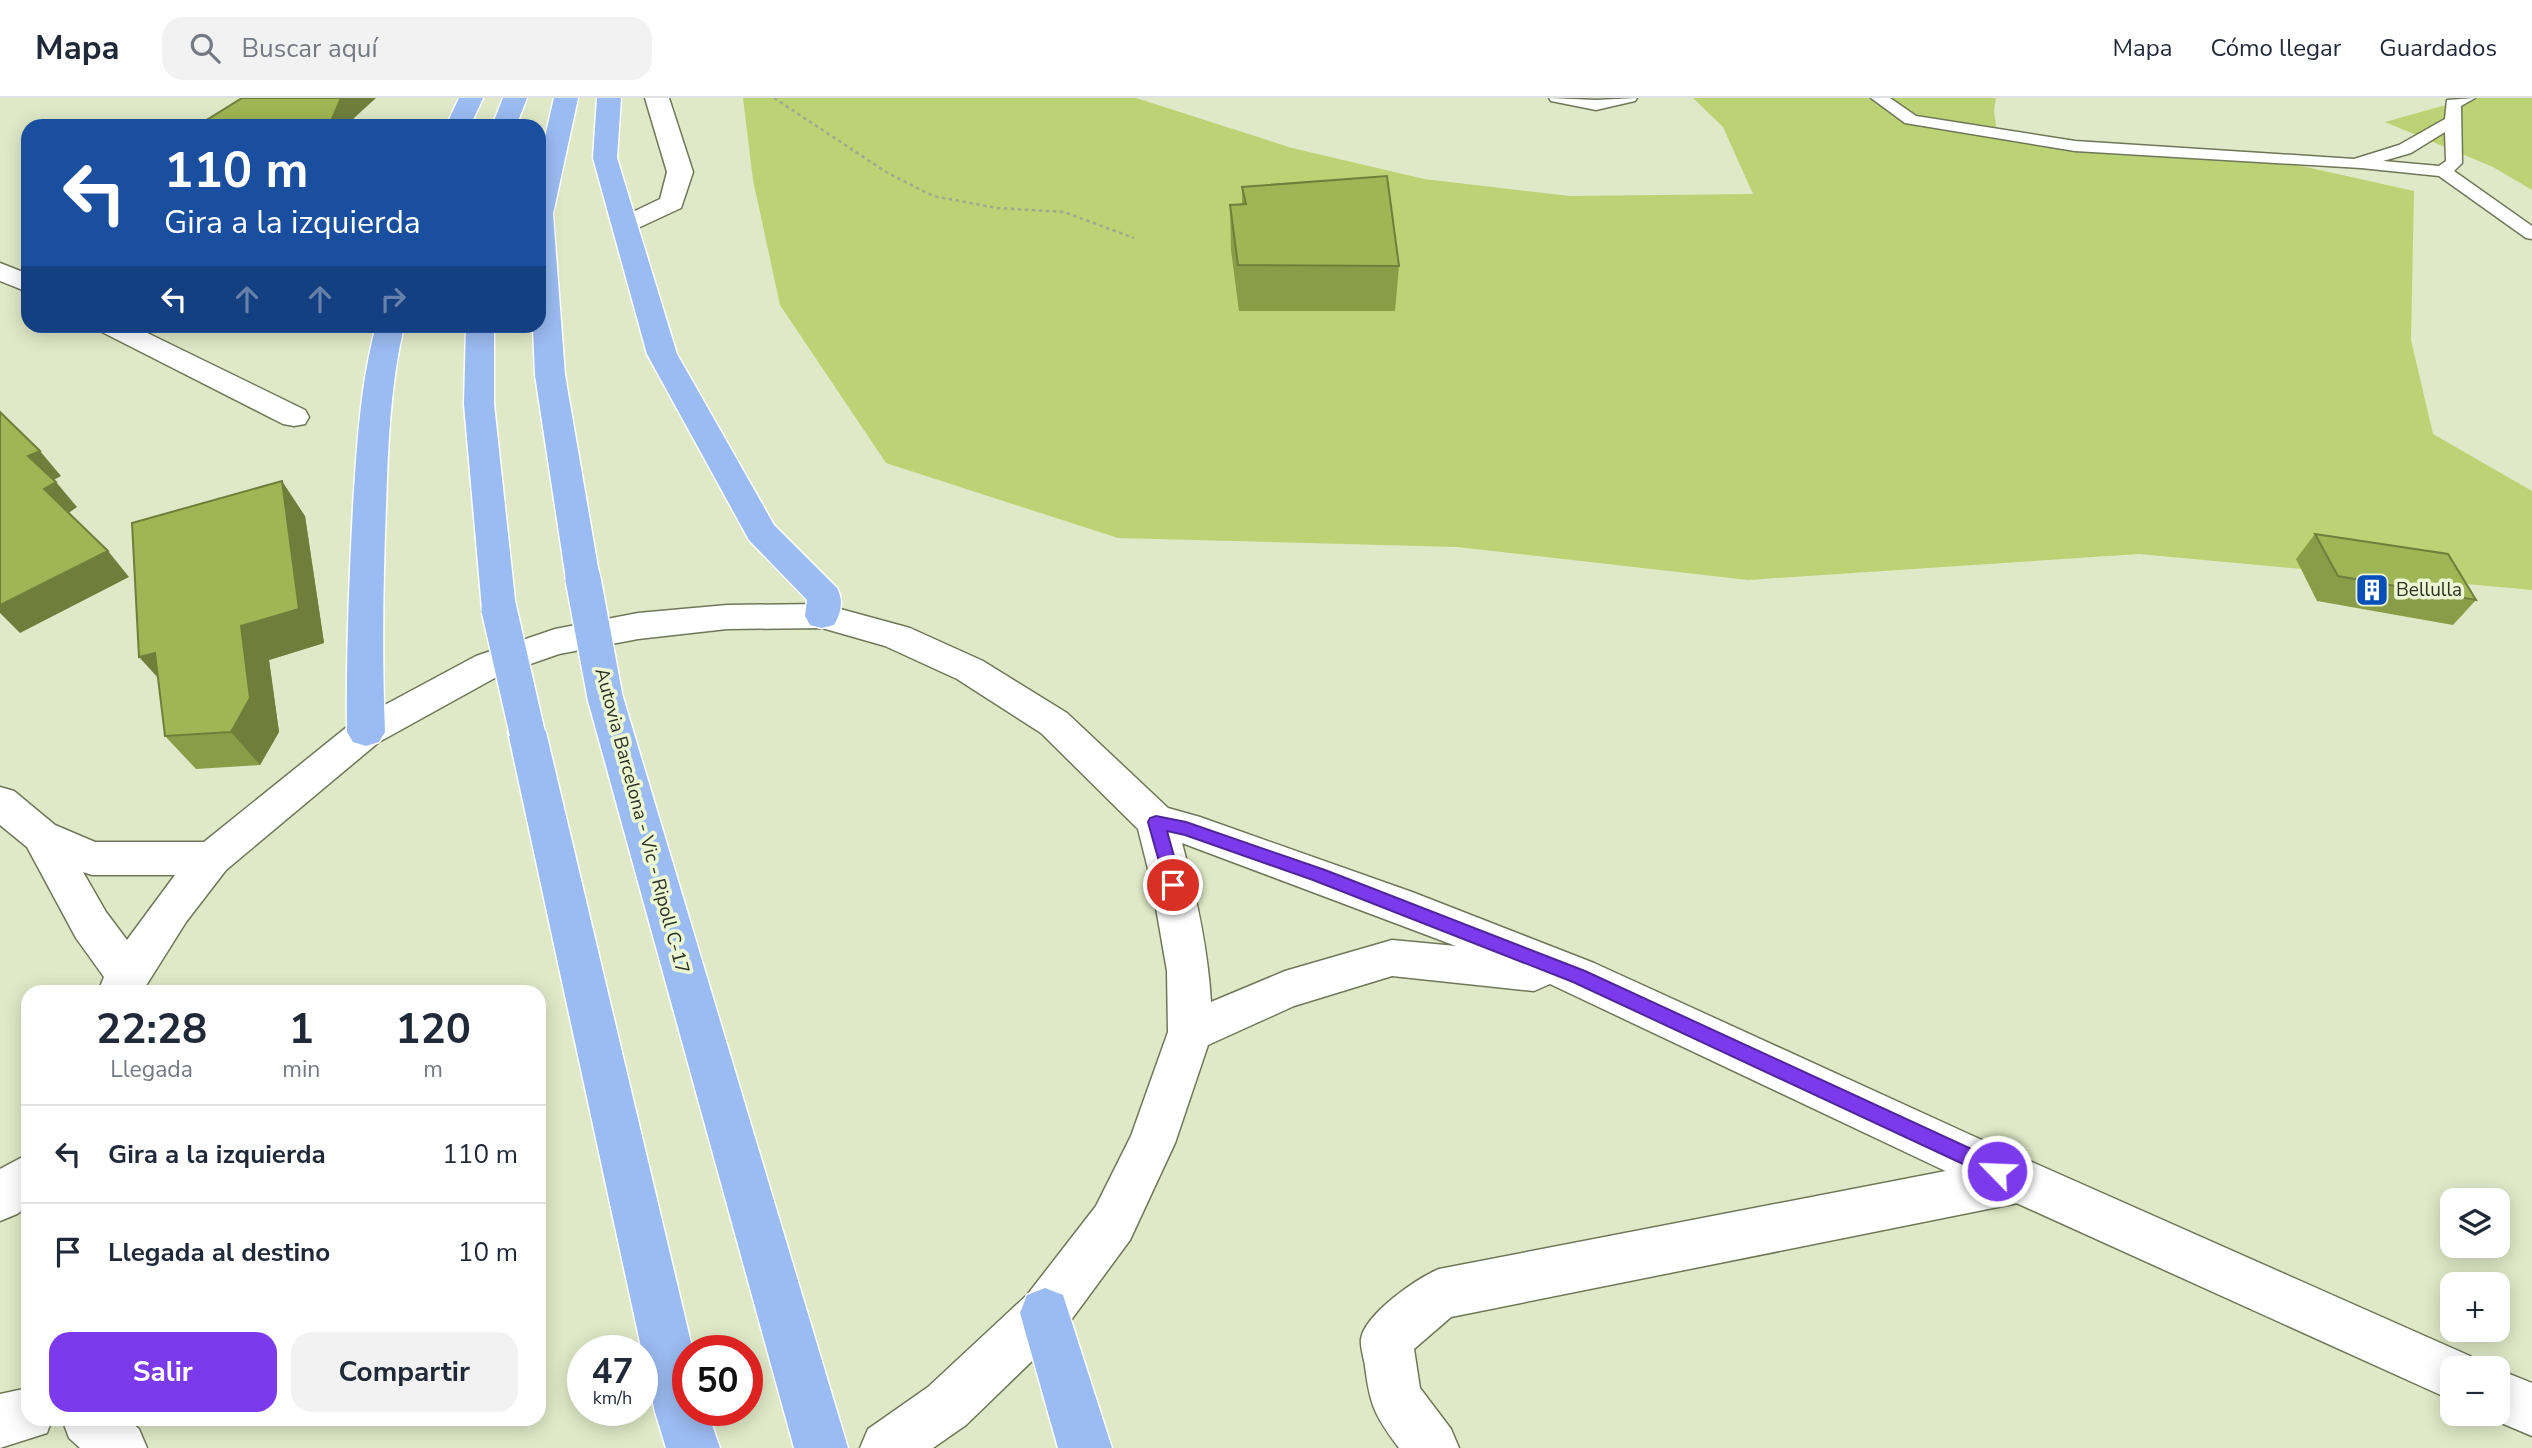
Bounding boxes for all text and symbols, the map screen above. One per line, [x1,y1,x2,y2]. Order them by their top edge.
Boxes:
search box [162,17,652,80]
text: Mapa [35,26,120,71]
icon: search [186,29,224,67]
text: Buscar aquí [242,31,377,66]
text: Mapa [2112,32,2172,64]
text: Cómo llegar [2210,32,2341,64]
text: Guardados [2379,32,2497,64]
text: 110 m [164,137,308,204]
icon: left [49,147,140,238]
text: Gira a la izquierda [164,201,421,244]
icon: left [155,280,193,318]
icon: ahead [228,280,266,318]
icon: ahead [301,280,339,318]
icon: right [374,280,412,318]
building icon: Bellulla [2353,571,2391,609]
place label: Bellulla [2396,577,2462,603]
street label: Autovia Barcelona - Vic - Ripoll C-17 [589,665,695,977]
pin [1143,855,1203,915]
icon: arrive [1154,866,1192,904]
text: 22:28 [96,1001,207,1058]
text: 1 [289,1001,314,1058]
text: 120 [395,1001,471,1058]
text: Llegada [110,1054,193,1085]
text: min [282,1054,320,1085]
text: m [423,1054,443,1085]
position arrow [1960,1134,2034,1208]
icon: left [49,1135,87,1173]
text: Gira a la izquierda [108,1137,326,1172]
text: 110 m [442,1137,518,1172]
map controls [2440,1188,2510,1426]
button: layers [2440,1188,2510,1258]
icon: arrive [49,1233,87,1271]
text: Llegada al destino [108,1235,330,1270]
text: 10 m [458,1235,518,1270]
button: + [2440,1272,2510,1342]
button: Salir [49,1332,277,1412]
button: Compartir [291,1332,518,1412]
speed limit sign: 50 [672,1335,763,1426]
text: 47 [591,1348,634,1395]
button: − [2440,1356,2510,1426]
text: km/h [593,1386,632,1410]

